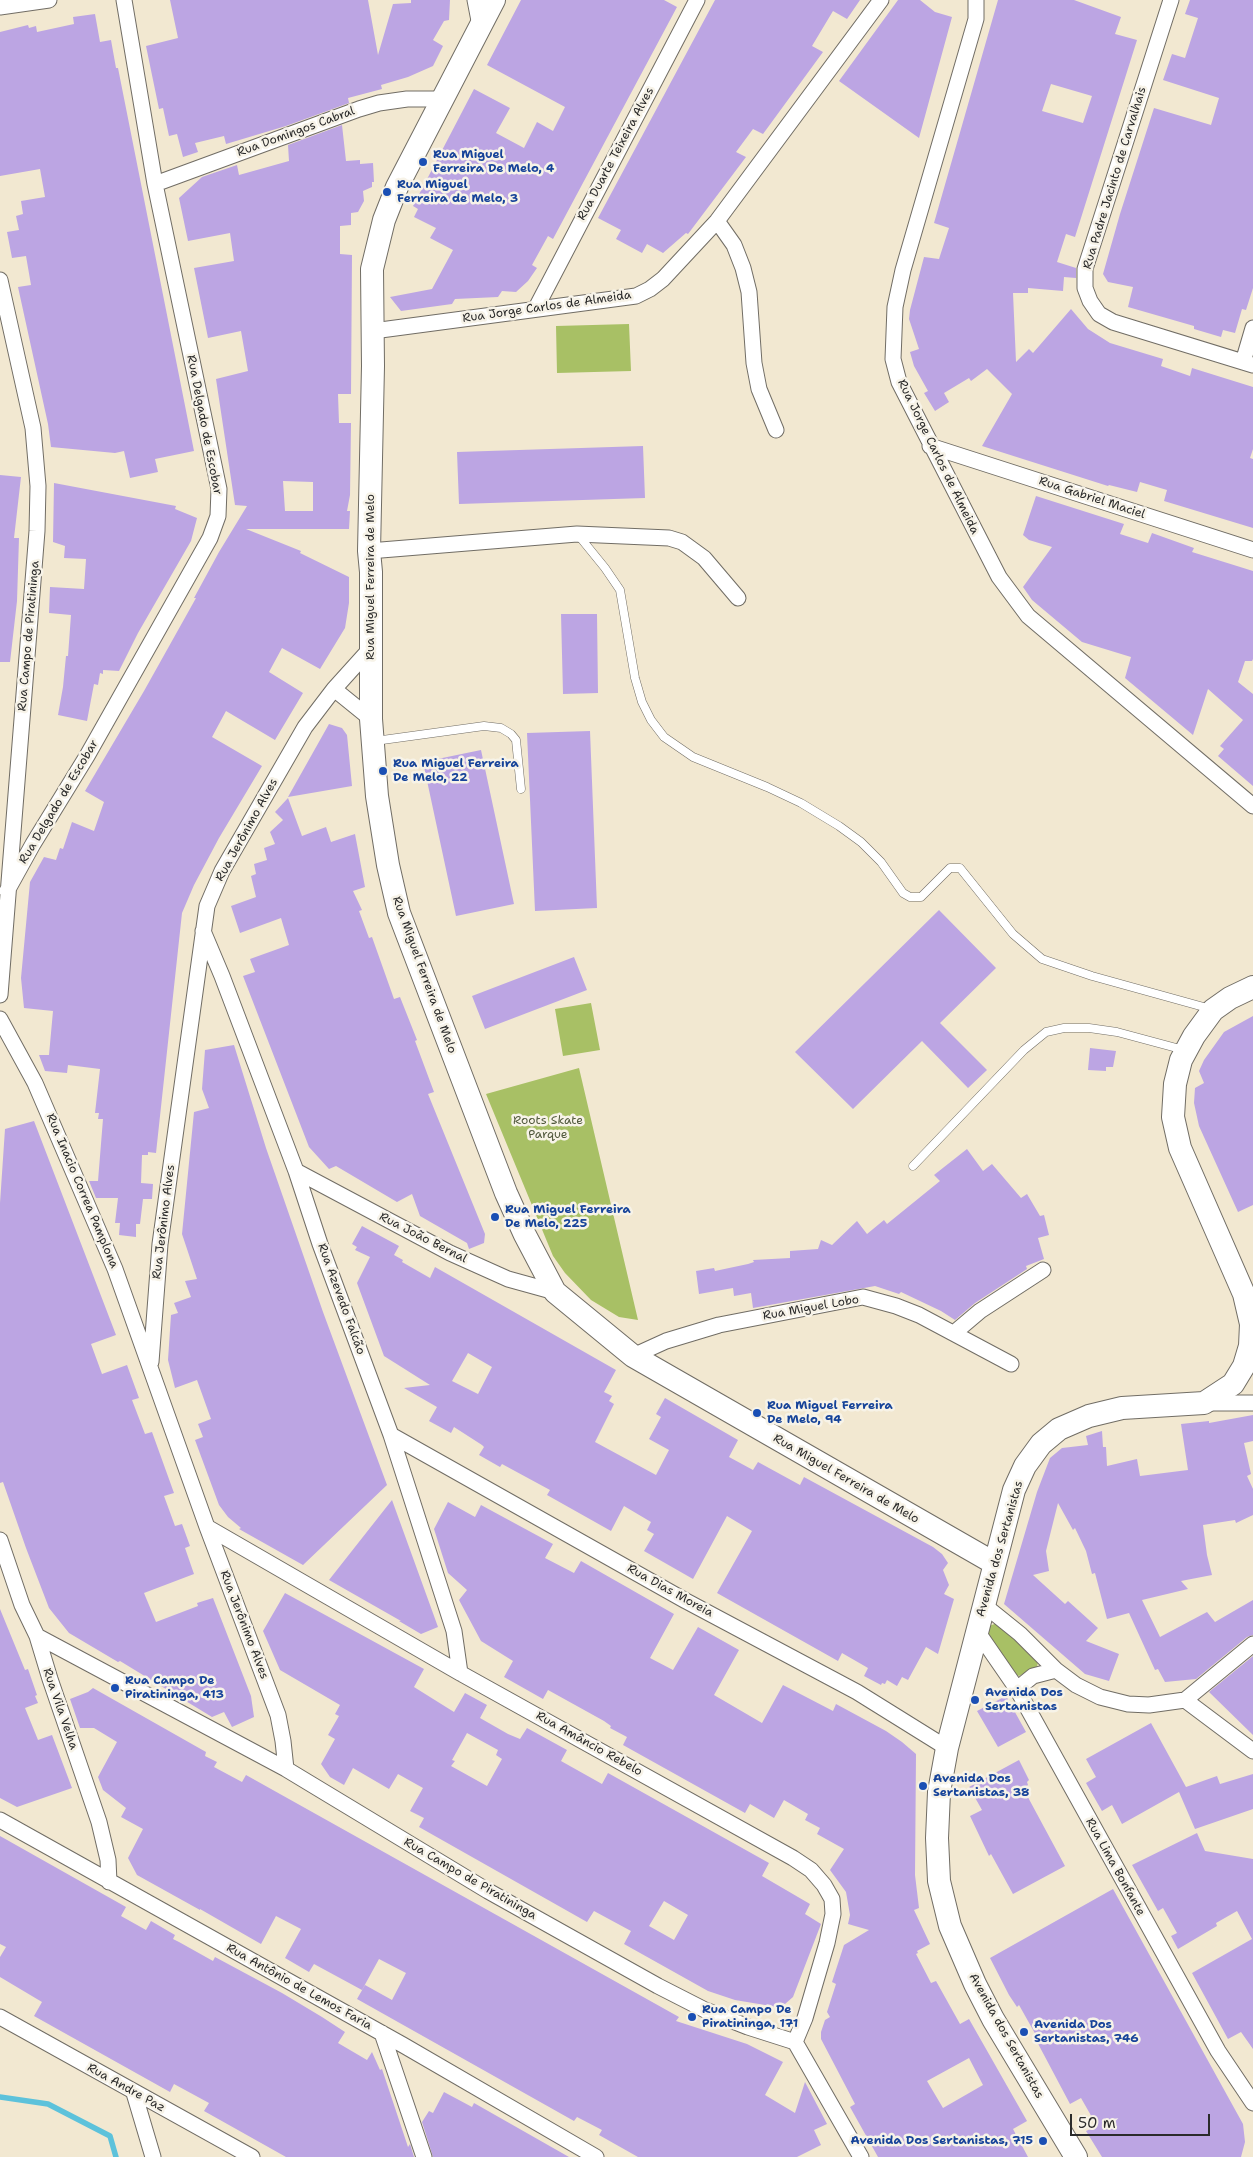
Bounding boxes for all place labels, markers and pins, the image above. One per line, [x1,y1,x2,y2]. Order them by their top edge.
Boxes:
place label: Rua Miguel Ferreira De Melo, 4 [433,148,554,176]
marker: Rua Miguel Ferreira De Melo, 4 [417,156,429,168]
place label: Rua Miguel Ferreira de Melo, 3 [397,178,518,206]
marker: Rua Miguel Ferreira de Melo, 3 [381,186,393,198]
place label: Rua Miguel Ferreira De Melo, 22 [393,757,519,785]
marker: Rua Miguel Ferreira De Melo, 22 [377,765,389,777]
place label: Rua Miguel Ferreira De Melo, 225 [505,1203,631,1231]
marker: Rua Miguel Ferreira De Melo, 225 [489,1211,501,1223]
place label: Rua Miguel Ferreira De Melo, 94 [767,1399,893,1427]
marker: Rua Miguel Ferreira De Melo, 94 [751,1407,763,1419]
place label: Rua Campo De Piratininga, 413 [125,1674,224,1702]
marker: Rua Campo De Piratininga, 413 [109,1682,121,1694]
place label: Avenida Dos Sertanistas [985,1686,1063,1714]
marker: Avenida Dos Sertanistas [969,1694,981,1706]
place label: Avenida Dos Sertanistas, 38 [933,1772,1029,1800]
marker: Avenida Dos Sertanistas, 38 [917,1780,929,1792]
place label: Rua Campo De Piratininga, 171 [702,2003,798,2031]
marker: Rua Campo De Piratininga, 171 [686,2011,698,2023]
place label: Avenida Dos Sertanistas, 746 [1034,2018,1139,2046]
marker: Avenida Dos Sertanistas, 746 [1018,2026,1030,2038]
place label: Avenida Dos Sertanistas, 715 [850,2134,1033,2148]
marker: Avenida Dos Sertanistas, 715 [1037,2135,1049,2147]

